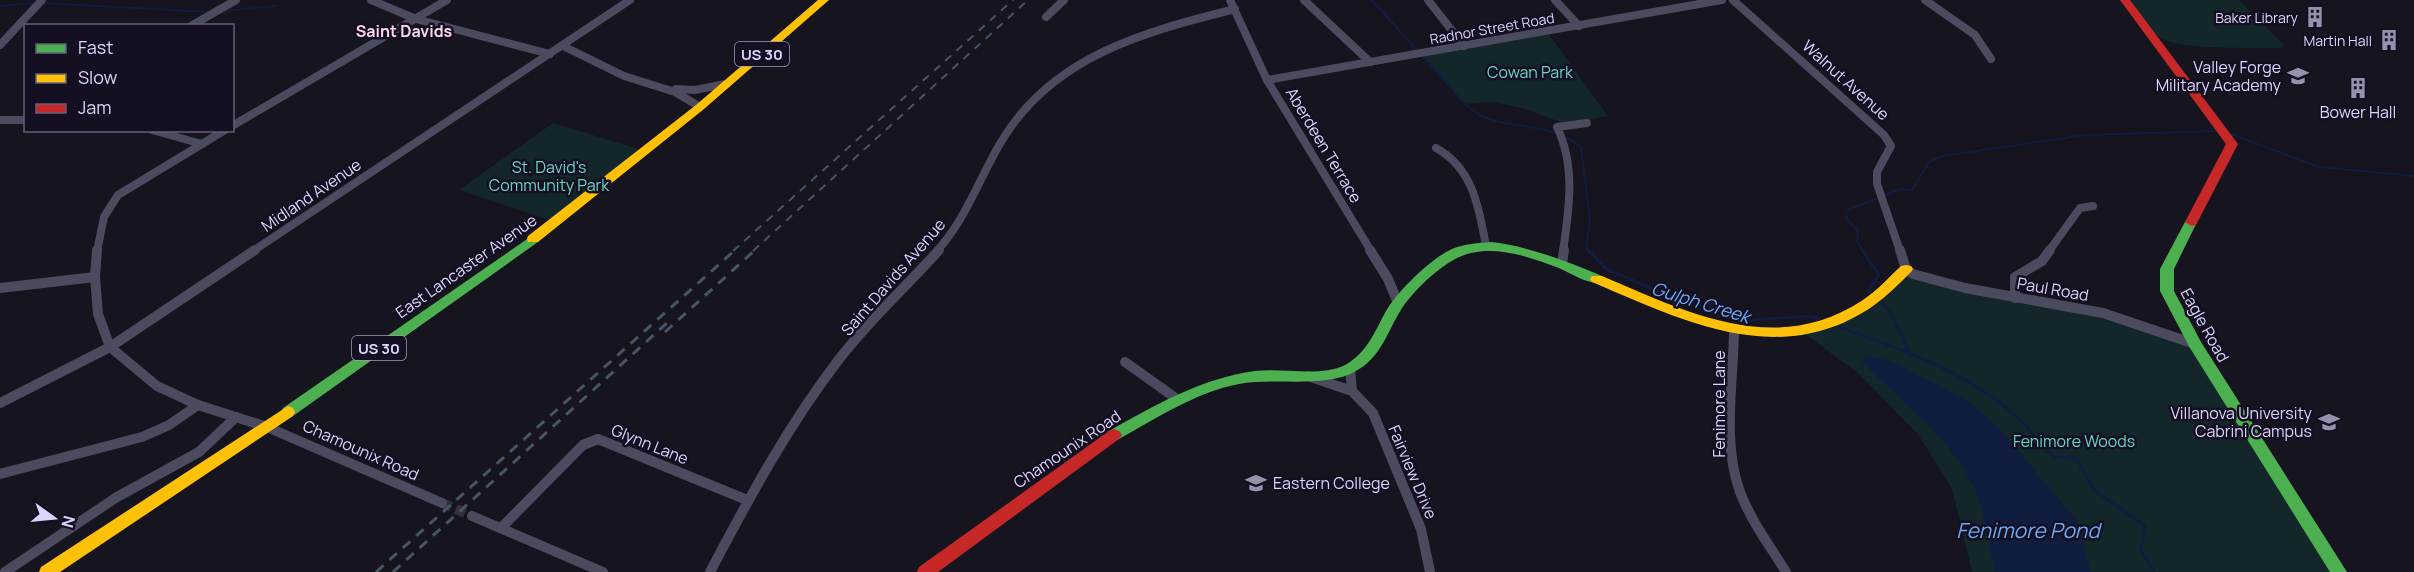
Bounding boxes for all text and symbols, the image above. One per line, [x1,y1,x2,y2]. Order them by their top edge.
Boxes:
building icon: Baker Library [2303,5,2327,29]
street label: Radnor Street Road [1428,8,1556,48]
place label: Baker Library [2215,8,2299,27]
district label: Saint Davids [356,20,452,42]
legend [24,24,234,132]
building icon: Martin Hall [2377,28,2401,52]
place label: Martin Hall [2304,31,2372,50]
text: Fast [78,35,113,59]
street label: Walnut Avenue [1798,35,1894,125]
road number: US 30 [735,42,789,66]
place label: Valley Forge Military Academy [2156,56,2282,96]
park label: Cowan Park [1487,61,1574,83]
school or university icon: Valley Forge Military Academy [2286,64,2310,88]
text: Slow [78,65,118,89]
building icon: Bower Hall [2346,76,2370,100]
street label: Aberdeen Terrace [1281,83,1367,207]
text: Jam [78,95,112,119]
place label: Bower Hall [2320,101,2396,123]
street label: Midland Avenue [257,153,365,237]
park label: St. David's Community Park [489,156,610,196]
street label: East Lancaster Avenue [391,209,541,323]
street label: Saint Davids Avenue [836,214,950,340]
street label: Paul Road [2015,272,2091,306]
water label: Gulph Creek [1649,276,1756,329]
street label: Eagle Road [2176,284,2234,366]
road number: US 30 [352,336,406,360]
street label: Fenimore Lane [1708,350,1730,458]
place label: Villanova University Cabrini Campus [2170,402,2313,442]
street label: Chamounix Road [1009,405,1125,493]
school or university icon: Villanova University Cabrini Campus [2317,410,2341,434]
street label: Chamounix Road [299,415,423,485]
street label: Glynn Lane [608,419,692,469]
street label: Fairview Drive [1383,422,1443,522]
park label: Fenimore Woods [2013,430,2135,452]
school or university icon: Eastern College [1244,471,1268,495]
place label: Eastern College [1273,472,1390,494]
north arrow [24,488,84,548]
text: N [56,513,81,530]
water label: Fenimore Pond [1956,516,2102,544]

